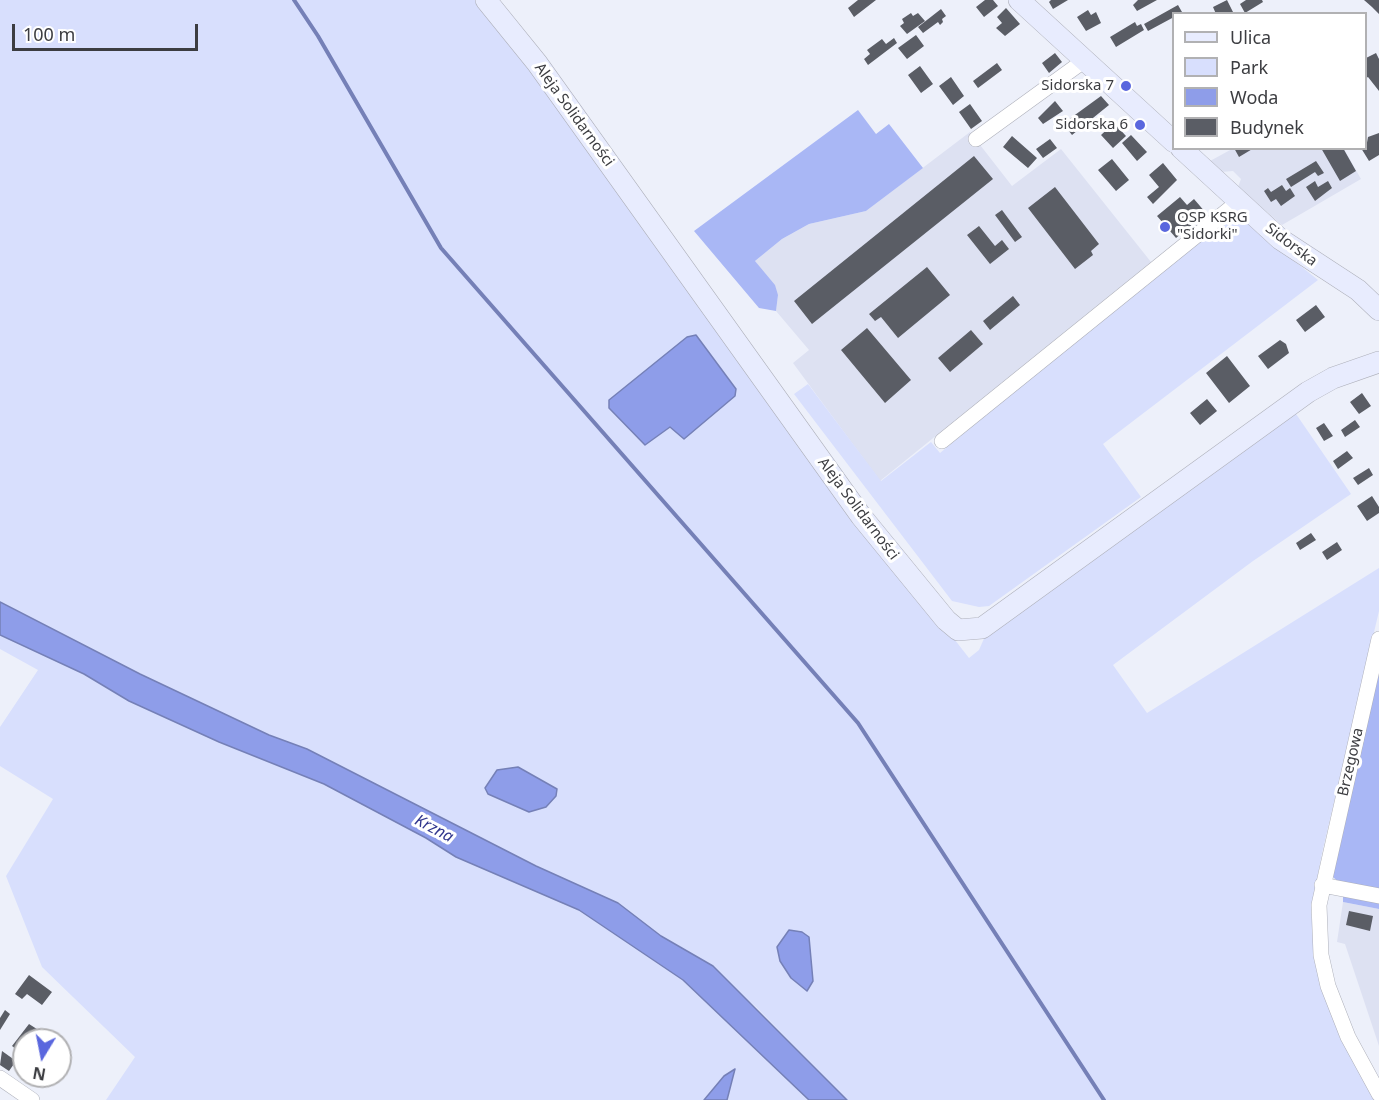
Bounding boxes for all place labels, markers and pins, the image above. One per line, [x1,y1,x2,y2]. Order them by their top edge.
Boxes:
place label: Sidorska 7 [1041,77,1114,95]
marker: Sidorska 7 [1119,79,1133,93]
place label: Sidorska 6 [1055,116,1128,134]
marker: Sidorska 6 [1133,118,1147,132]
place label: OSP KSRG "Sidorki" [1177,209,1248,244]
marker: OSP KSRG "Sidorki" [1158,220,1172,234]

